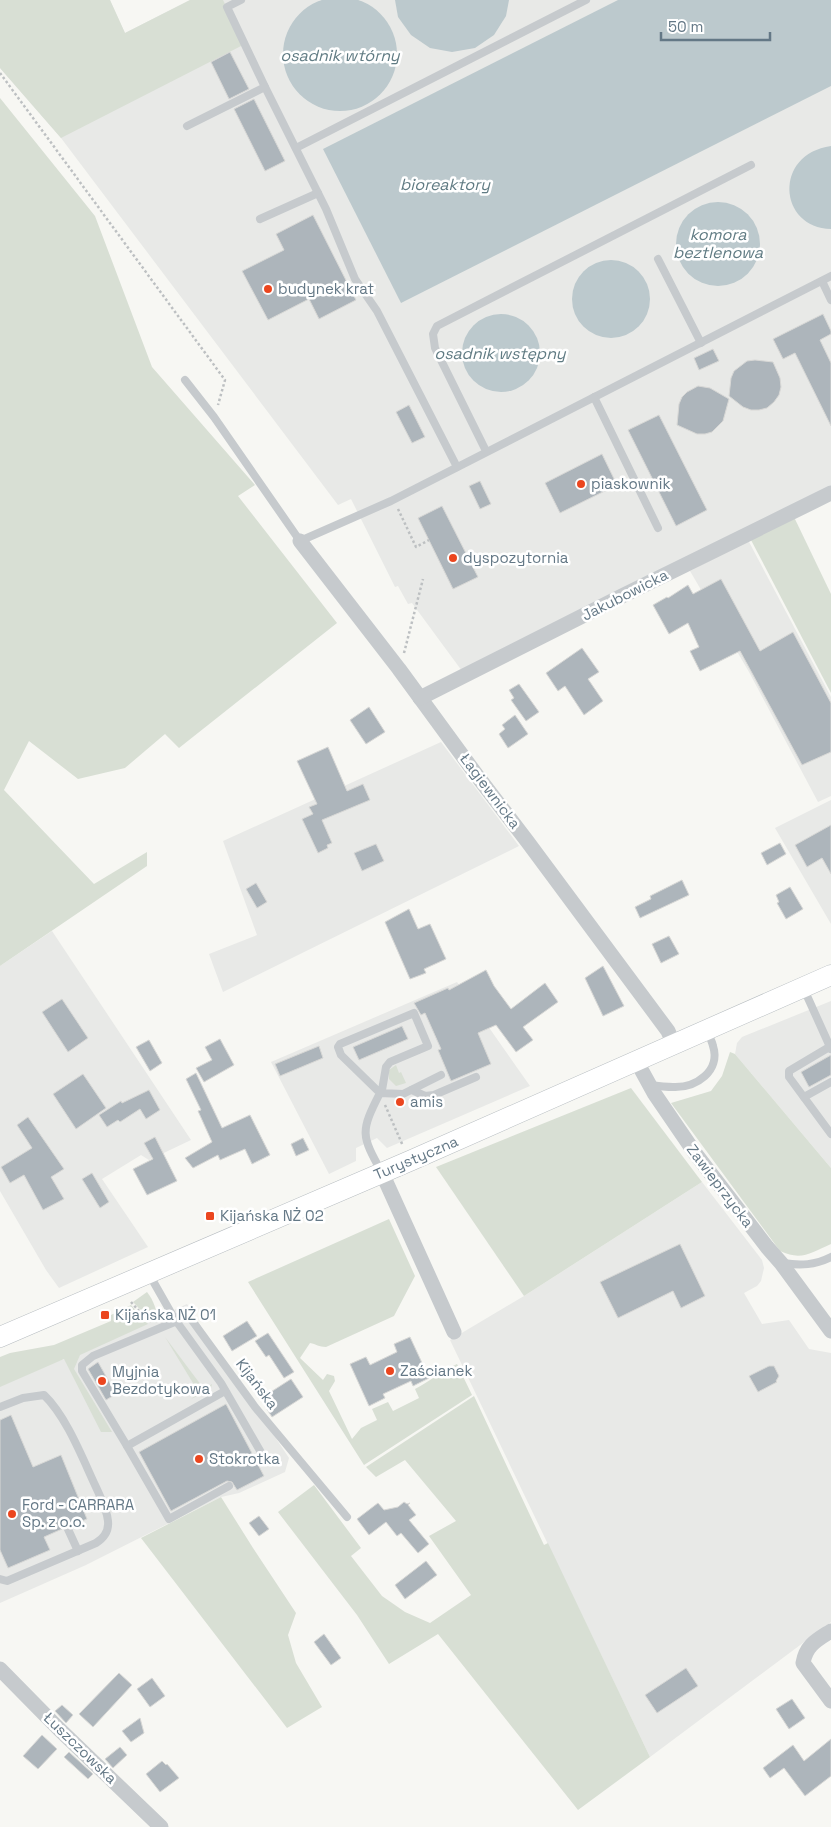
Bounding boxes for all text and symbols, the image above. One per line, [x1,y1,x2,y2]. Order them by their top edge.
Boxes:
scale bar [661,10,770,42]
text: 50 m [668,17,703,36]
water label: osadnik wtórny [280,45,401,66]
water label: bioreaktory [400,174,491,195]
water label: komora beztlenowa [673,224,764,263]
place label: budynek krat [278,279,374,298]
marker: budynek krat [262,283,274,295]
water label: osadnik wstępny [434,343,567,364]
place label: piaskownik [591,474,671,493]
marker: piaskownik [575,478,587,490]
place label: dyspozytornia [463,548,569,567]
marker: dyspozytornia [447,552,459,564]
street label: Jakubowicka [578,564,671,624]
street label: Łagiewnicka [456,749,525,833]
place label: amis [410,1092,443,1111]
marker: amis [394,1096,406,1108]
street label: Turystyczna [371,1131,461,1184]
street label: Zawieprzycka [683,1140,758,1231]
place label: Kijańska NŻ 02 [220,1206,324,1225]
marker: Kijańska NŻ 02 [204,1210,216,1222]
place label: Kijańska NŻ 01 [115,1305,216,1324]
marker: Kijańska NŻ 01 [99,1309,111,1321]
street label: Kijańska [232,1355,283,1413]
place label: Zaścianek [400,1361,473,1380]
place label: Myjnia Bezdotykowa [112,1362,210,1398]
marker: Zaścianek [384,1365,396,1377]
marker: Myjnia Bezdotykowa [96,1375,108,1387]
place label: Stokrotka [209,1449,280,1468]
marker: Stokrotka [193,1453,205,1465]
place label: Ford - CARRARA Sp. z o.o. [22,1495,135,1531]
marker: Ford - CARRARA Sp. z o.o. [6,1508,18,1520]
street label: Łuszczowska [39,1708,121,1788]

